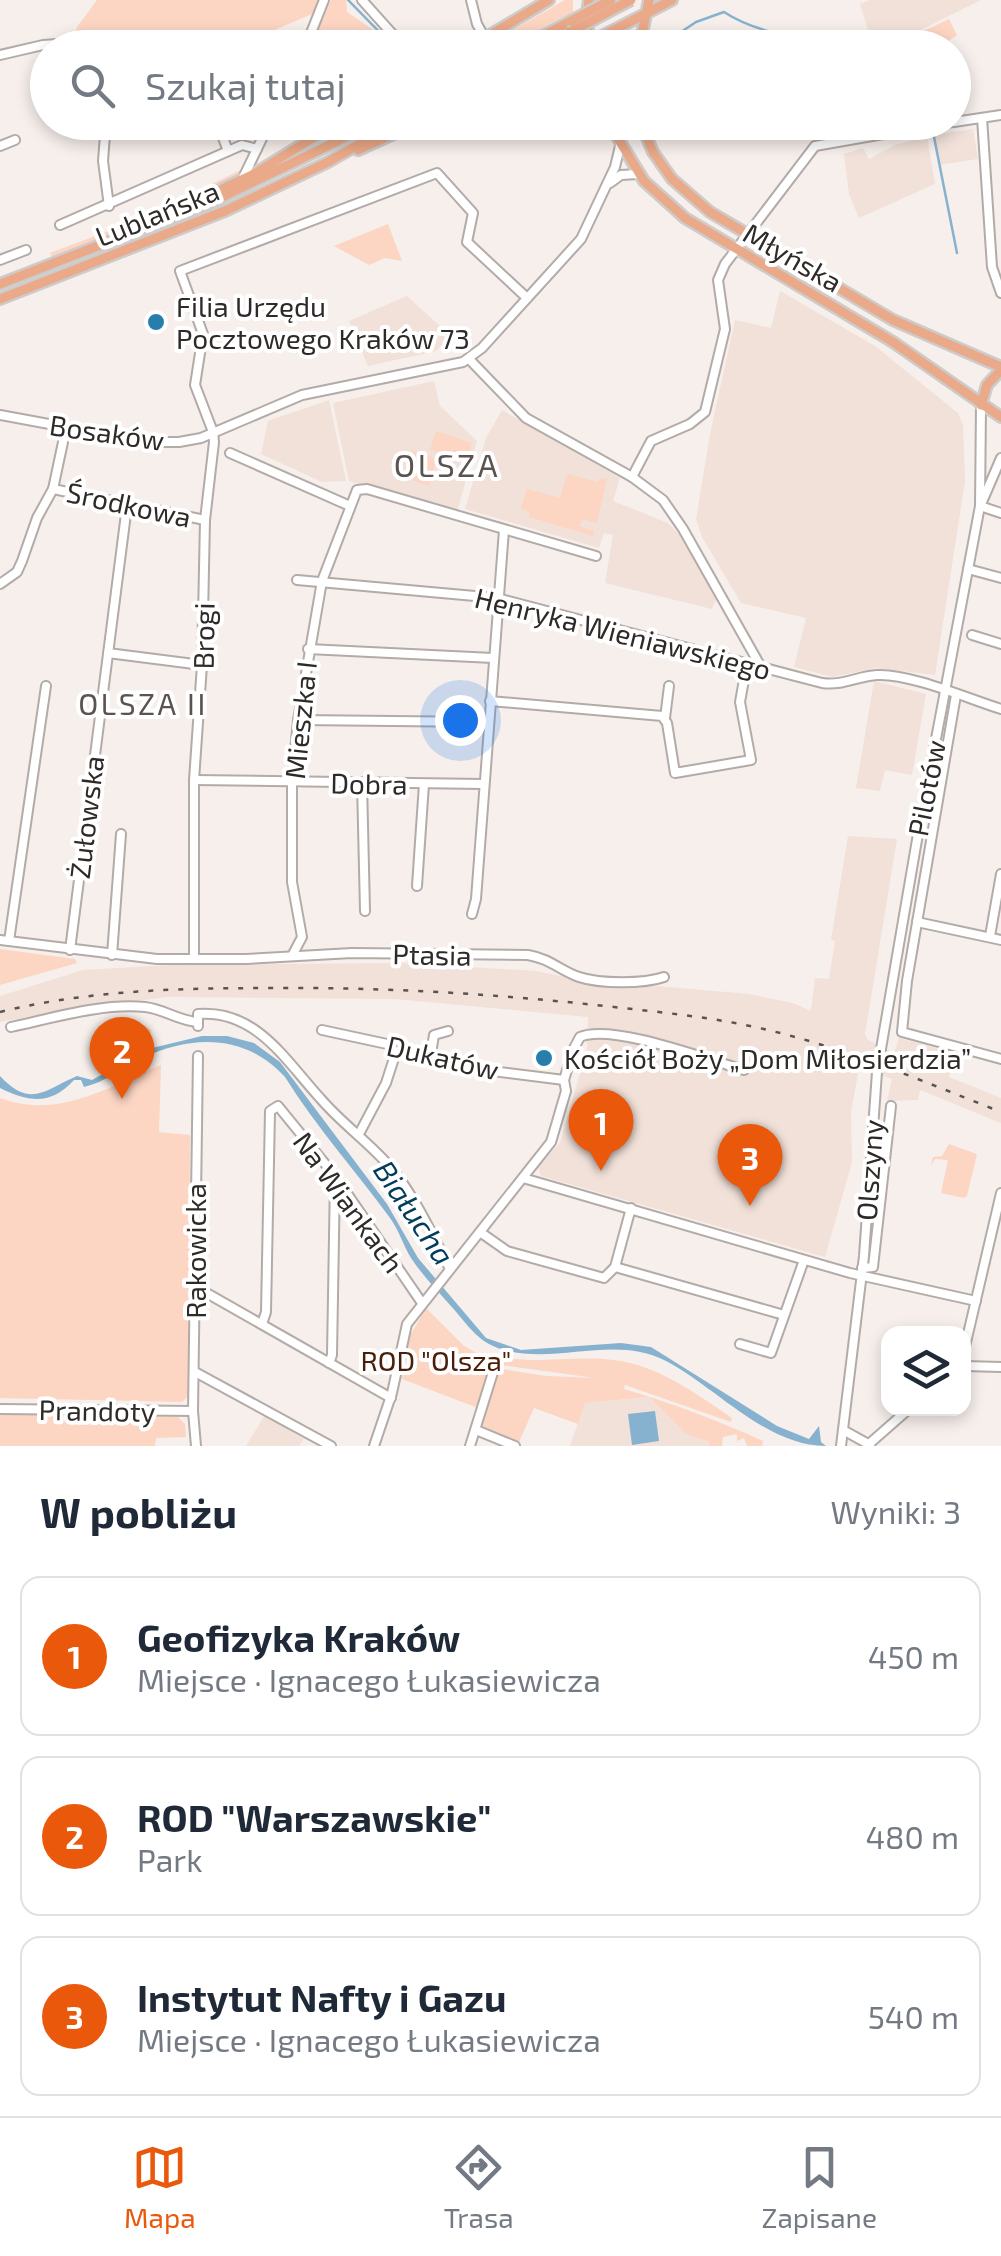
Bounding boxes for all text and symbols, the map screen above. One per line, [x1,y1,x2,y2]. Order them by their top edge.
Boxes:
search box [30,30,971,140]
icon: search [65,58,120,113]
text: Szukaj tutaj [145,62,346,108]
street label: Lublańska [90,173,224,253]
street label: Młyńska [738,215,848,299]
place label: Filia Urzędu Pocztowego Kraków 73 [176,289,470,355]
marker: Filia Urzędu Pocztowego Kraków 73 [145,311,167,333]
street label: Bosaków [47,407,167,457]
district label: OLSZA [394,445,500,483]
street label: Środkowa [64,474,194,534]
street label: Henryka Wieniawskiego [472,580,774,686]
street label: Brogi [185,602,221,670]
street label: Mieszka I [277,659,323,781]
district label: OLSZA II [78,685,208,721]
your location [435,695,486,746]
street label: Pilotów [900,737,952,839]
street label: Żułowska [62,754,110,880]
street label: Dobra [330,765,408,801]
street label: Ptasia [392,936,472,972]
pin: 2 [90,1016,154,1099]
street label: Dukatów [384,1028,502,1086]
place label: Kościół Boży „Dom Miłosierdzia” [564,1041,971,1075]
marker: Kościół Boży „Dom Miłosierdzia” [533,1047,555,1069]
pin: 1 [568,1088,634,1171]
street label: Olszyny [849,1118,890,1222]
pin: 3 [718,1124,782,1206]
street label: Na Wiankach [287,1125,411,1279]
water label: Białucha [367,1153,463,1271]
street label: Rakowicka [178,1183,212,1319]
map controls [881,1326,971,1416]
button: layers [881,1326,971,1416]
park label: ROD "Olsza" [361,1343,511,1377]
street label: Prandoty [38,1392,156,1428]
text: W pobliżu [40,1486,237,1536]
text: Wyniki: 3 [831,1492,961,1530]
text: Geofizyka Kraków [137,1614,460,1660]
text: 1 [68,1637,81,1675]
text: 450 m [868,1637,959,1675]
text: Miejsce · Ignacego Łukasiewicza [137,1660,601,1698]
text: ROD "Warszawskie" [137,1794,491,1840]
text: 2 [65,1817,84,1855]
text: 480 m [865,1817,959,1855]
text: Park [137,1840,202,1878]
text: Instytut Nafty i Gazu [137,1974,507,2020]
text: 3 [65,1997,84,2035]
text: 540 m [868,1997,959,2035]
text: Miejsce · Ignacego Łukasiewicza [137,2020,601,2058]
tab: Mapa [124,2140,196,2234]
tab: Trasa [444,2140,514,2234]
tab: Zapisane [762,2140,877,2234]

